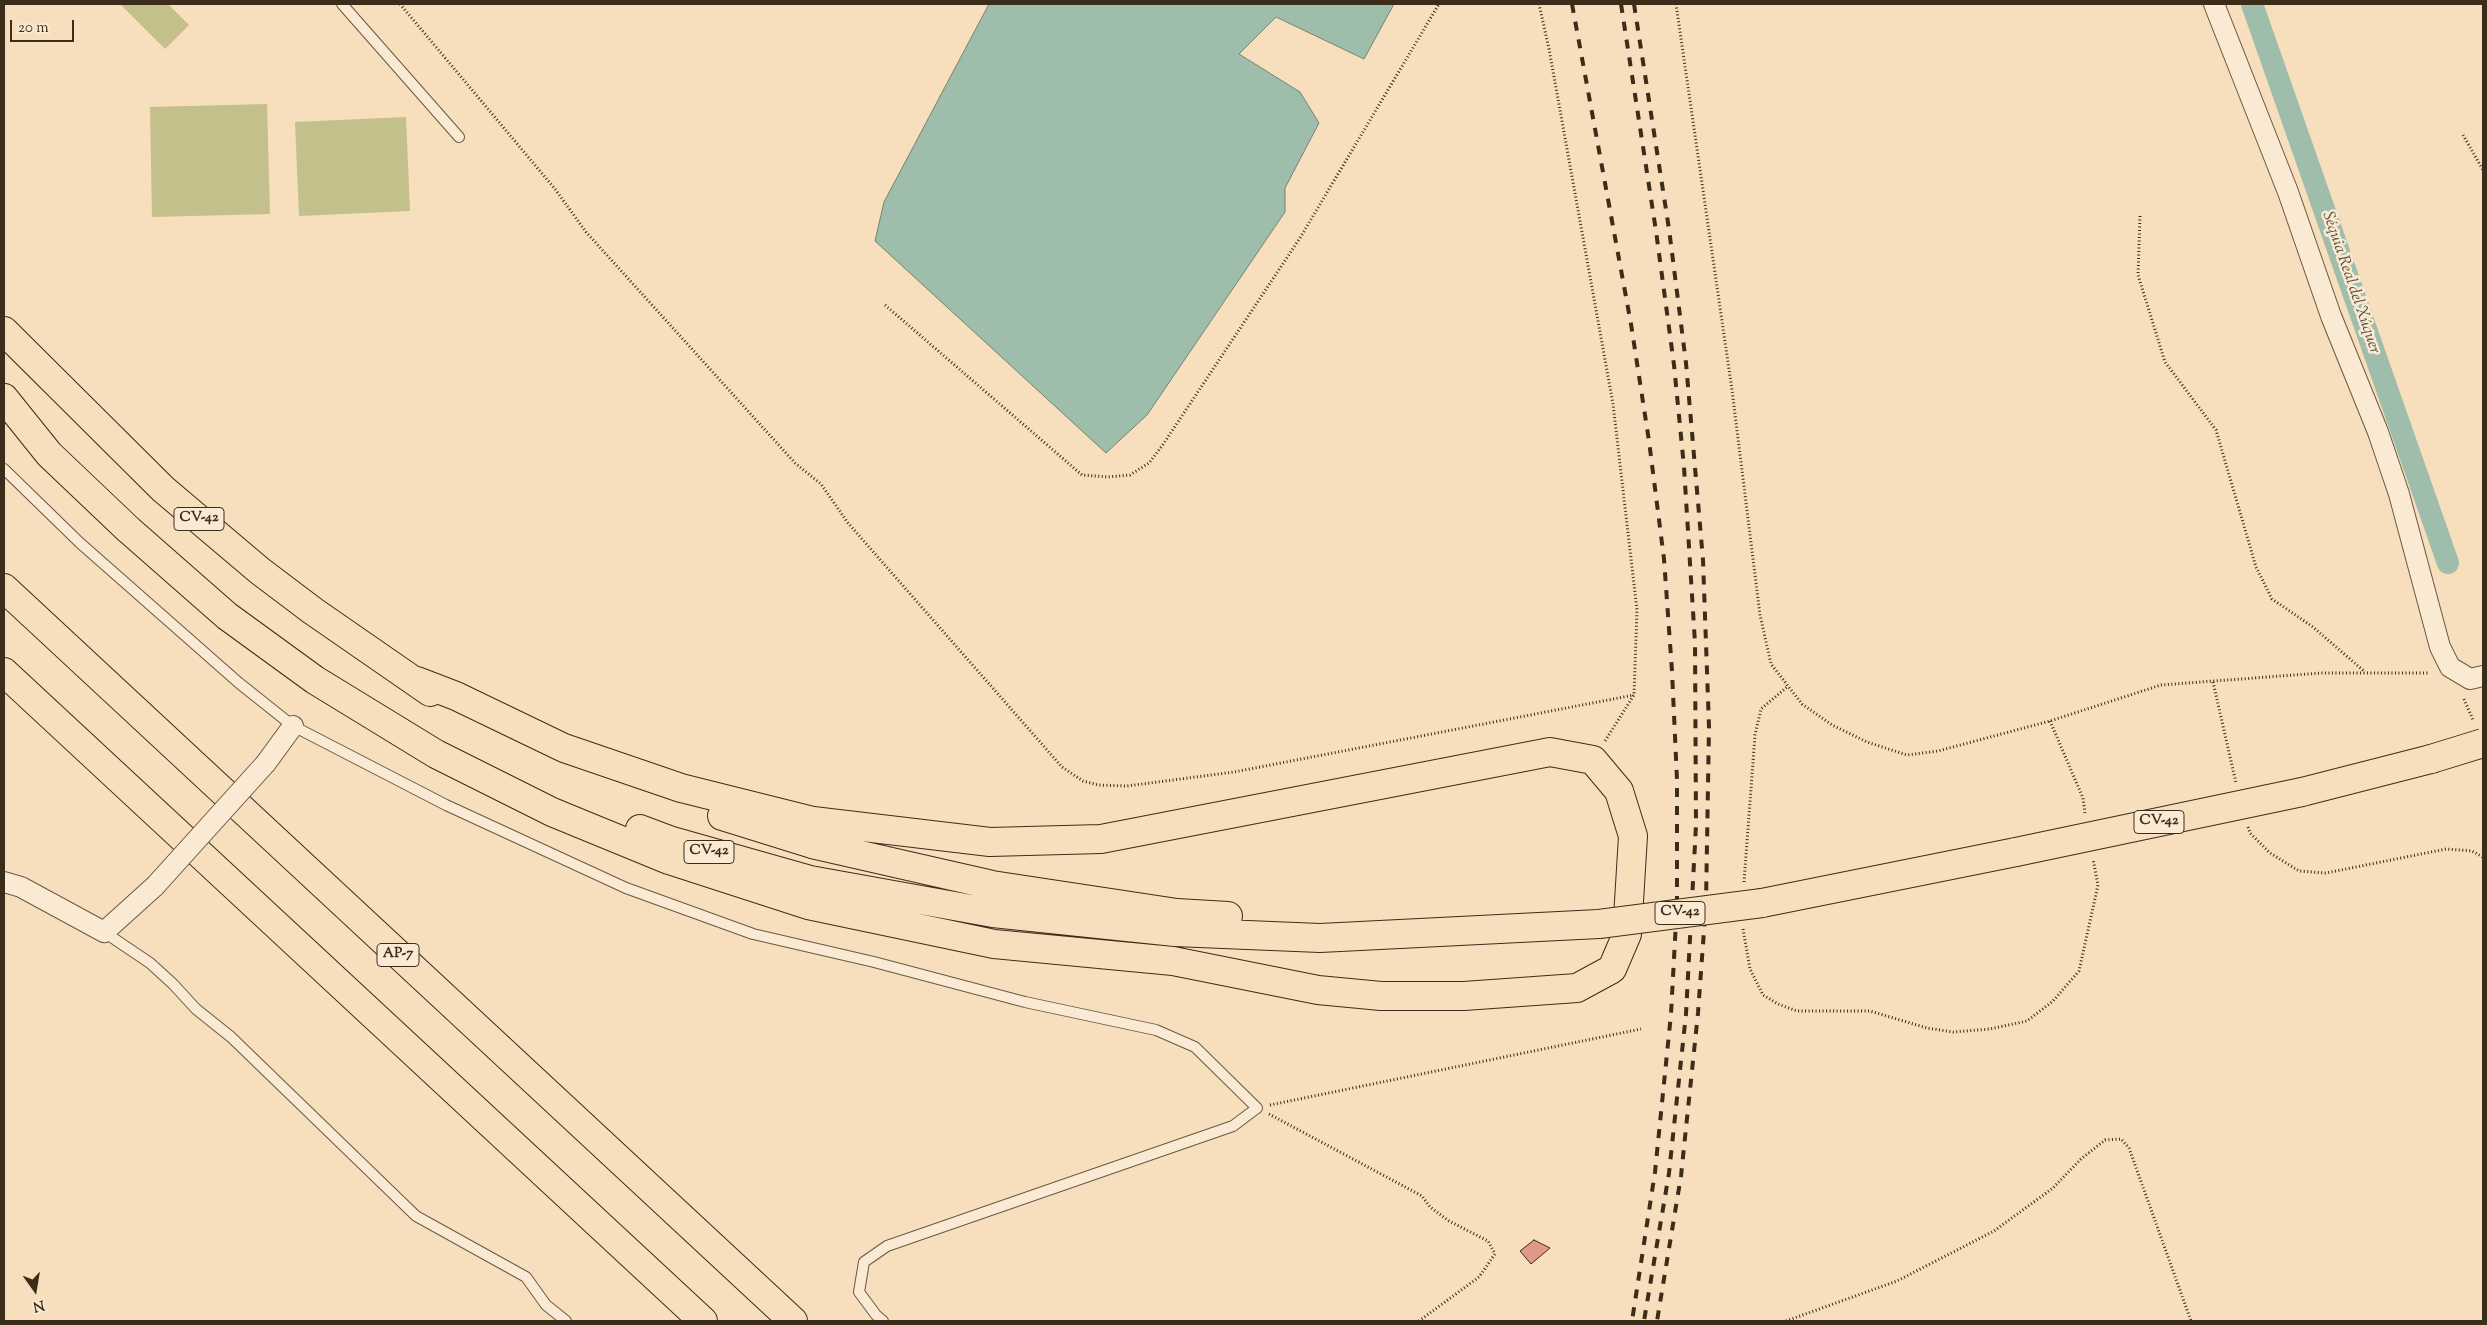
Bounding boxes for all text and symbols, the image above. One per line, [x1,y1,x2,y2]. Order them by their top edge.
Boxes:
scale bar [12,10,76,42]
text: 20 m [18,18,49,39]
water label: Séquia Real del Xúquer [2317,209,2383,357]
road number: CV-42 [174,508,224,530]
road number: CV-42 [2134,810,2184,834]
road number: CV-42 [684,840,734,864]
road number: CV-42 [1655,901,1705,924]
road number: AP-7 [377,944,419,966]
north arrow [10,1265,60,1315]
text: N [31,1294,46,1316]

